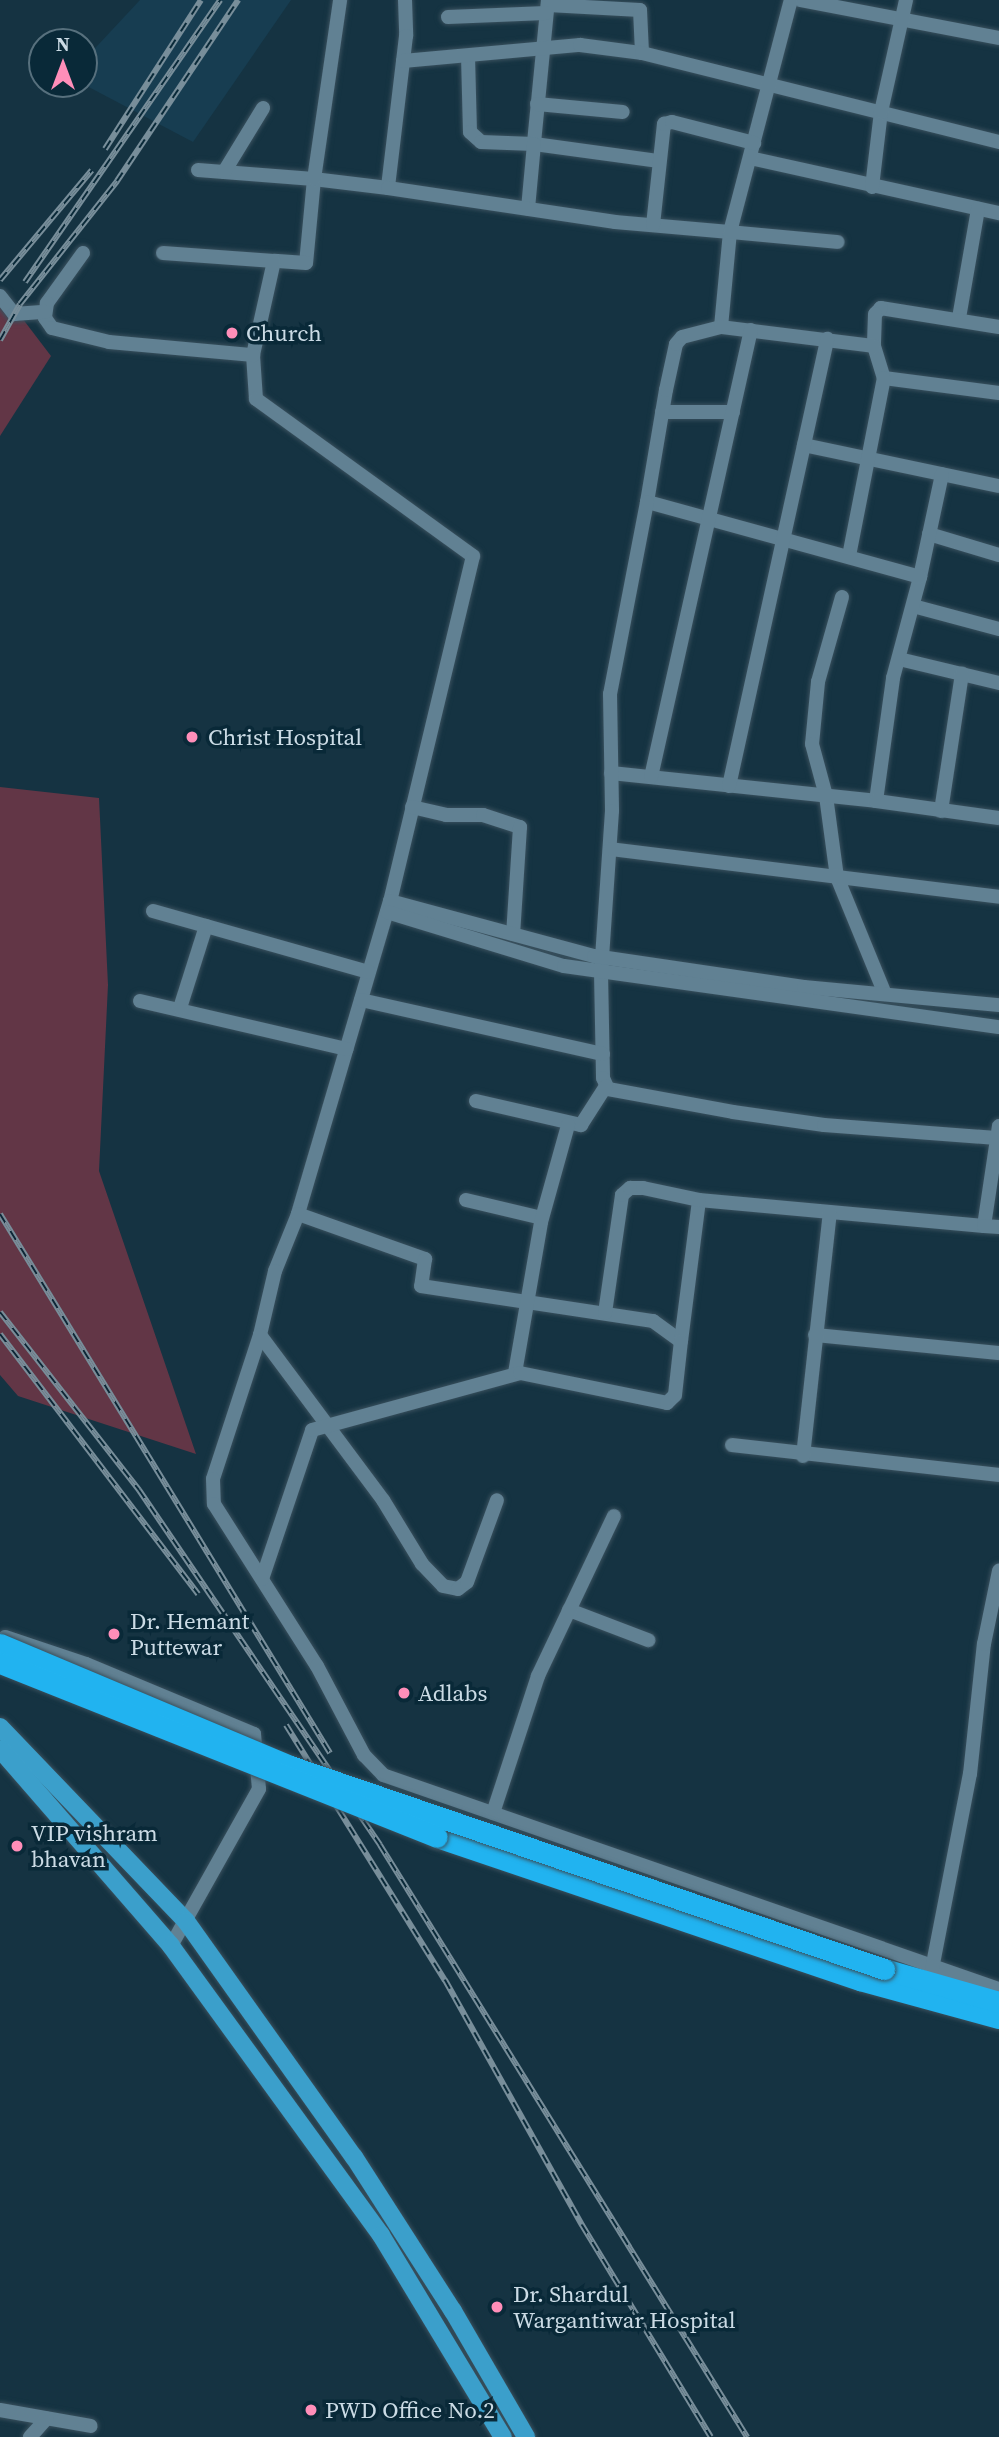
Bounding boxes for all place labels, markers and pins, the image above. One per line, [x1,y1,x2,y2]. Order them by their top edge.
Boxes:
place label: Church [246,319,322,347]
marker: Church [224,325,240,341]
place label: Christ Hospital [208,723,362,751]
marker: Christ Hospital [182,727,202,747]
place label: Dr. Hemant Puttewar [130,1607,249,1661]
marker: Dr. Hemant Puttewar [104,1624,124,1644]
place label: Adlabs [418,1679,487,1707]
marker: Adlabs [396,1685,412,1701]
place label: VIP vishram bhavan [31,1819,158,1873]
marker: VIP vishram bhavan [9,1838,25,1854]
place label: Dr. Shardul Wargantiwar Hospital [513,2280,736,2334]
marker: Dr. Shardul Wargantiwar Hospital [487,2297,507,2317]
place label: PWD Office No.2 [325,2396,495,2424]
marker: PWD Office No.2 [303,2402,319,2418]

